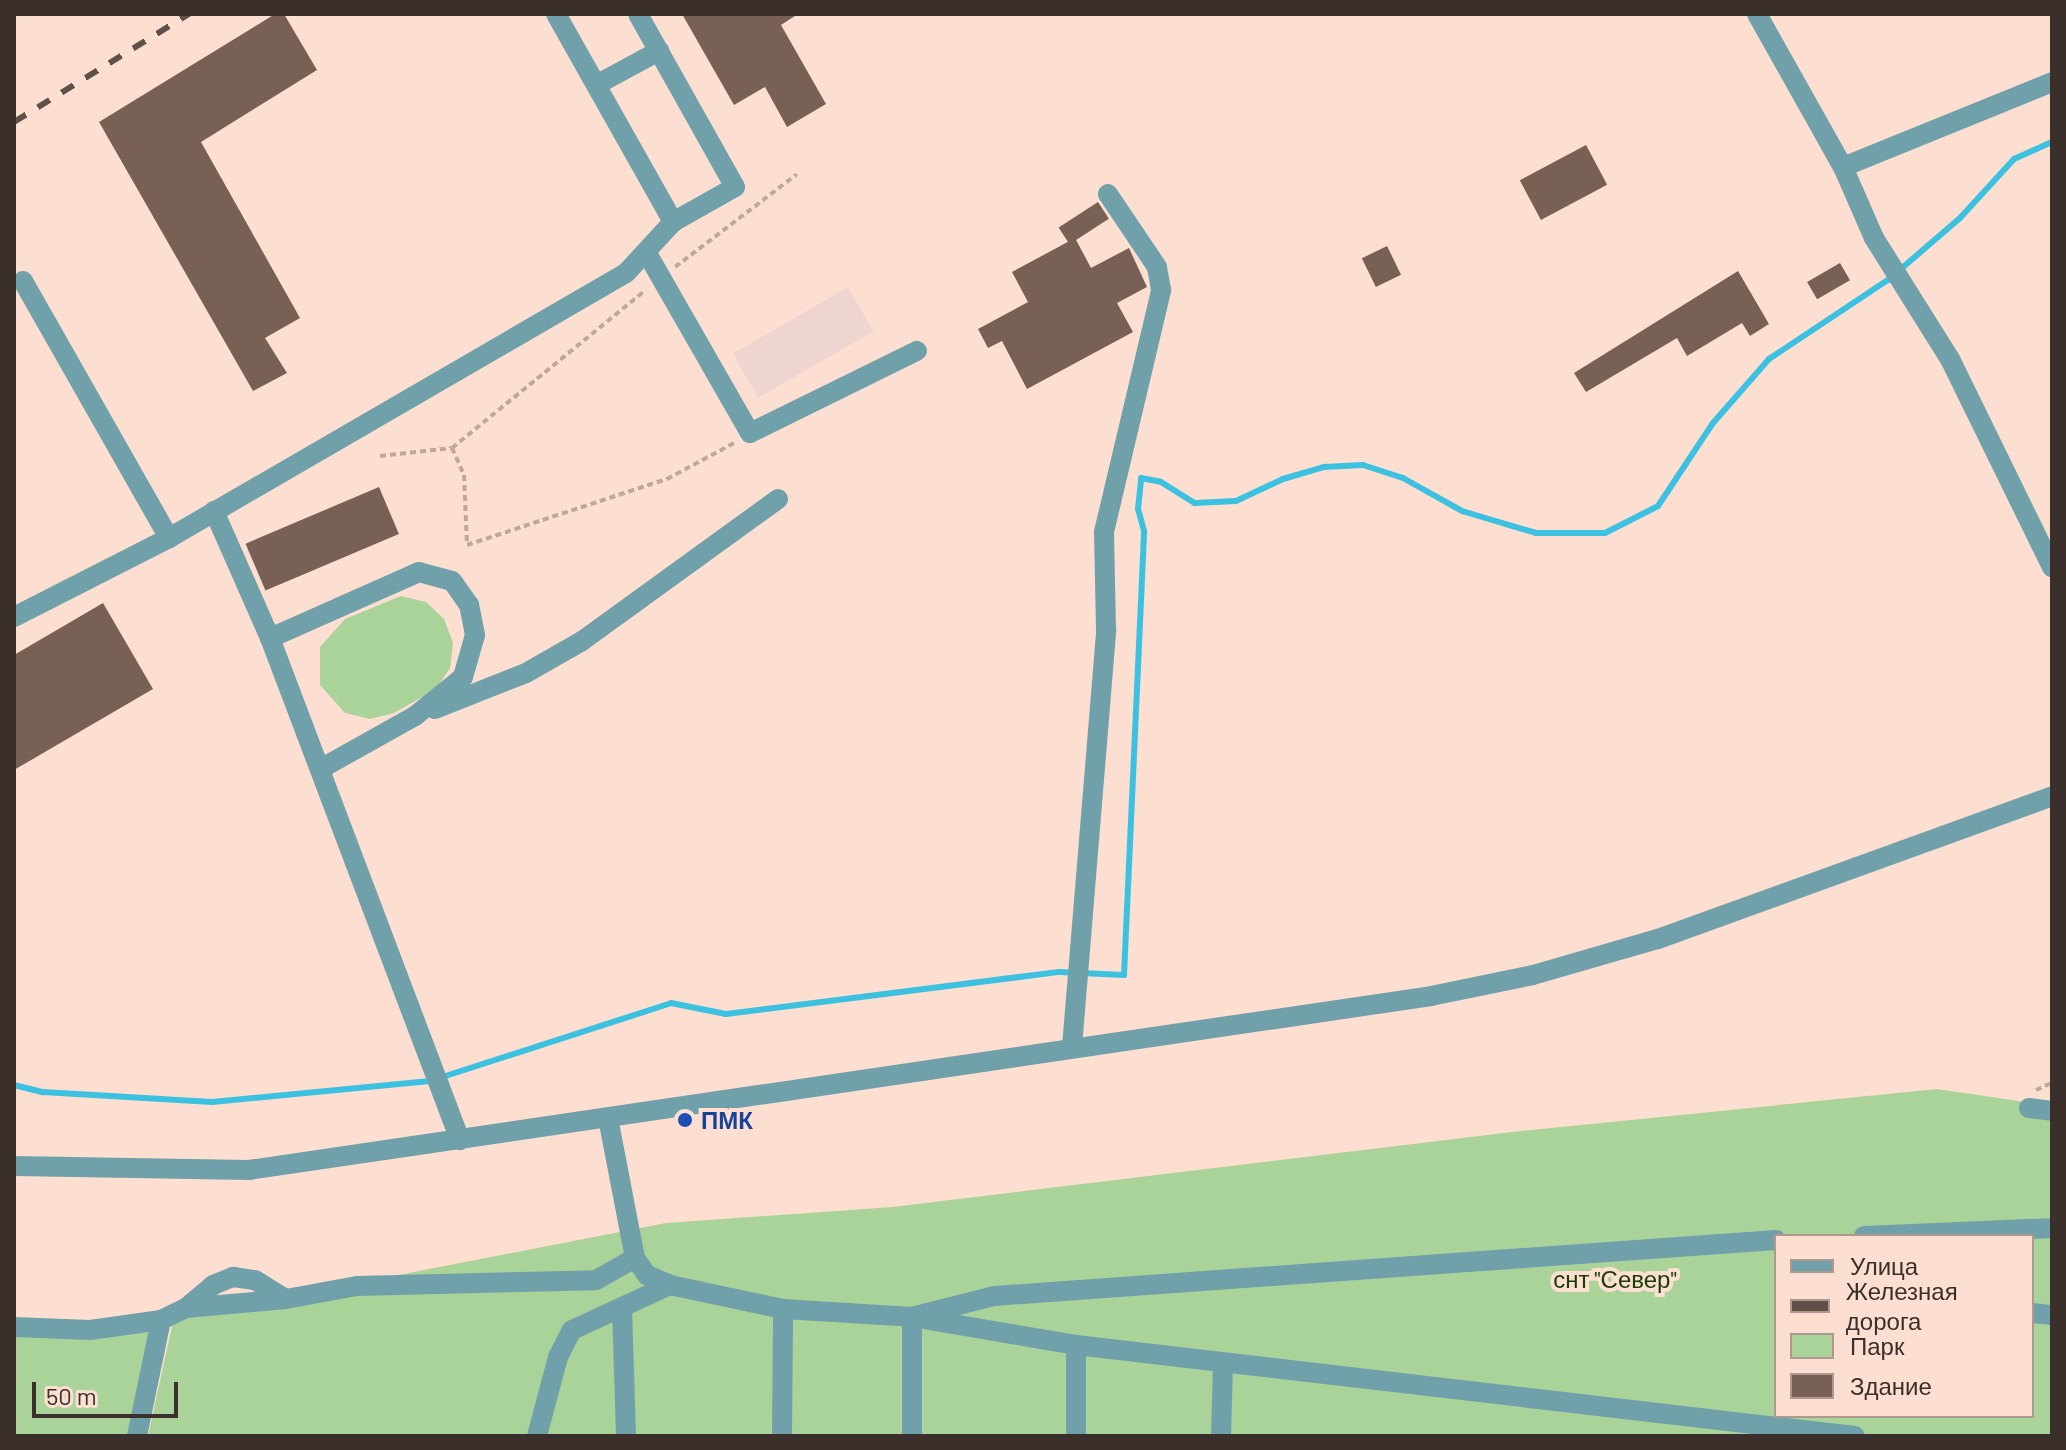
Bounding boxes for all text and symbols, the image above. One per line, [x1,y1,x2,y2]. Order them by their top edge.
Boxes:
place label: ПМК [701,1106,753,1134]
marker: ПМК [676,1111,694,1129]
legend [1774,1234,2034,1418]
text: Улица [1850,1251,1918,1280]
park label: снт "Север" [1553,1265,1677,1293]
text: Железная дорога [1846,1276,1958,1335]
text: Парк [1850,1331,1904,1360]
scale bar [36,1366,182,1416]
text: Здание [1850,1371,1932,1400]
text: 50 m [46,1381,97,1410]

